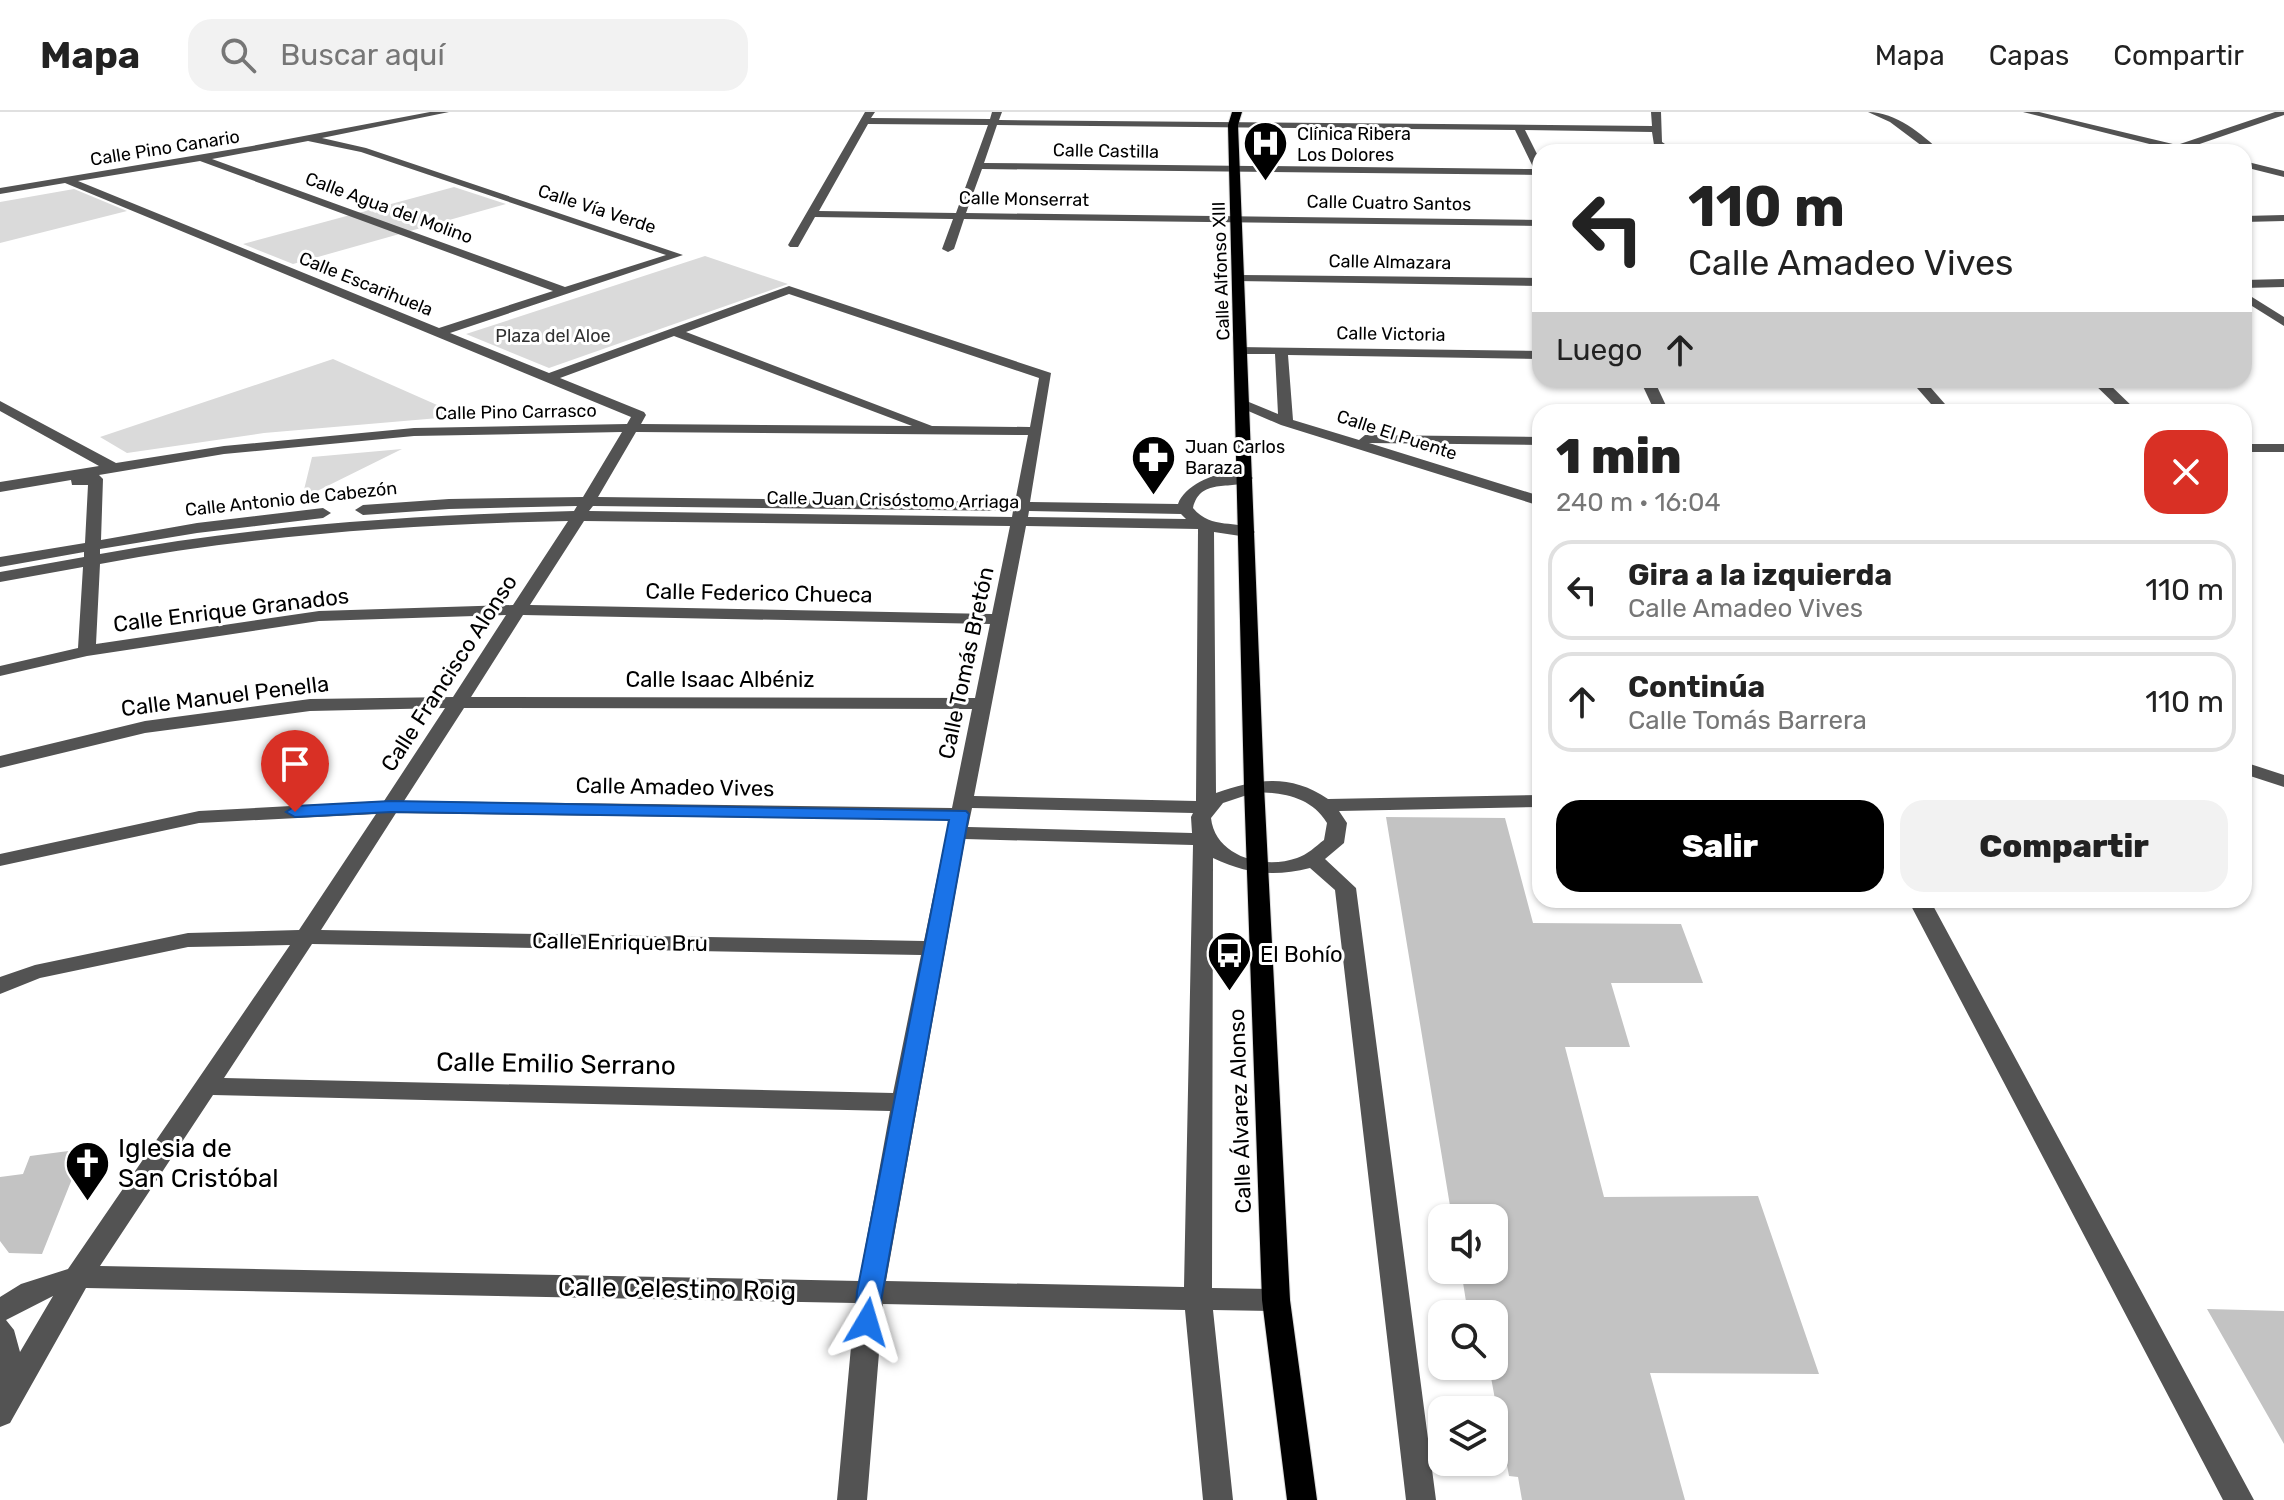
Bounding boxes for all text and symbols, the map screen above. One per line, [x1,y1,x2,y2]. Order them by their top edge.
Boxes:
search box [188,19,748,91]
text: Mapa [40,32,140,78]
icon: search [216,33,260,77]
text: Buscar aquí [280,37,445,73]
text: Mapa [1875,39,1945,72]
text: Capas [1989,39,2069,72]
text: Compartir [2113,39,2244,72]
hospital icon: Clínica Ribera Los Dolores [1242,120,1290,183]
place label: Clínica Ribera Los Dolores [1297,123,1411,166]
street label: Calle Pino Canario [89,125,241,171]
street label: Calle Castilla [1053,139,1159,163]
street label: Calle Agua del Molino [302,167,476,249]
text: 110 m [1688,174,1845,240]
icon: left [1556,176,1660,280]
street label: Calle Vía Verde [535,180,659,238]
street label: Calle Monserrat [959,187,1089,211]
street label: Calle Cuatro Santos [1306,191,1472,215]
street label: Calle Alfonso XIII [1208,201,1234,341]
text: Calle Amadeo Vives [1688,241,2013,284]
street label: Calle Escarihuela [296,247,436,321]
street label: Calle Almazara [1328,250,1452,274]
street label: Calle Victoria [1336,322,1446,346]
park label: Plaza del Aloe [495,325,611,347]
icon: ahead [1658,328,1702,372]
text: Luego [1556,332,1642,368]
street label: Calle Pino Carrasco [435,400,597,424]
street label: Calle El Puente [1334,405,1460,465]
text: 1 min [1556,428,1682,485]
button: close [2144,430,2228,514]
pharmacy icon: Juan Carlos Baraza [1130,433,1178,496]
place label: Juan Carlos Baraza [1185,436,1285,479]
street label: Calle Antonio de Cabezón [184,477,398,521]
street label: Calle Juan Crisóstomo Arriaga [766,487,1020,513]
text: 240 m · 16:04 [1556,487,1721,518]
text: Gira a la izquierda [1628,557,1892,593]
street label: Calle Tomás Bretón [932,564,1000,762]
icon: left [1560,568,1604,612]
street label: Calle Francisco Alonso [375,569,523,777]
text: 110 m [2145,572,2224,608]
street label: Calle Federico Chueca [645,578,873,608]
street label: Calle Enrique Granados [112,582,350,638]
text: Calle Amadeo Vives [1628,593,1863,624]
street label: Calle Isaac Albéniz [625,666,815,693]
text: Continúa [1628,669,1765,705]
street label: Calle Manuel Penella [120,670,330,722]
icon: ahead [1560,680,1604,724]
text: 110 m [2145,684,2224,720]
text: Calle Tomás Barrera [1628,705,1867,736]
pin [261,730,329,812]
icon: arrive [273,742,317,786]
street label: Calle Amadeo Vives [575,772,775,802]
button: Salir [1556,800,1884,892]
button: Compartir [1900,800,2228,892]
street label: Calle Enrique Bru [532,927,708,957]
bus stop icon: El Bohío [1205,930,1253,993]
place label: El Bohío [1260,941,1343,968]
street label: Calle Álvarez Alonso [1223,1008,1257,1214]
street label: Calle Emilio Serrano [436,1046,676,1082]
place label: Iglesia de San Cristóbal [118,1133,279,1194]
church icon: Iglesia de San Cristóbal [63,1139,111,1202]
map controls [1428,1204,1508,1476]
button: sound [1428,1204,1508,1284]
street label: Calle Celestino Roig [558,1271,796,1307]
position arrow [825,1280,909,1364]
button: search [1428,1300,1508,1380]
button: layers [1428,1396,1508,1476]

